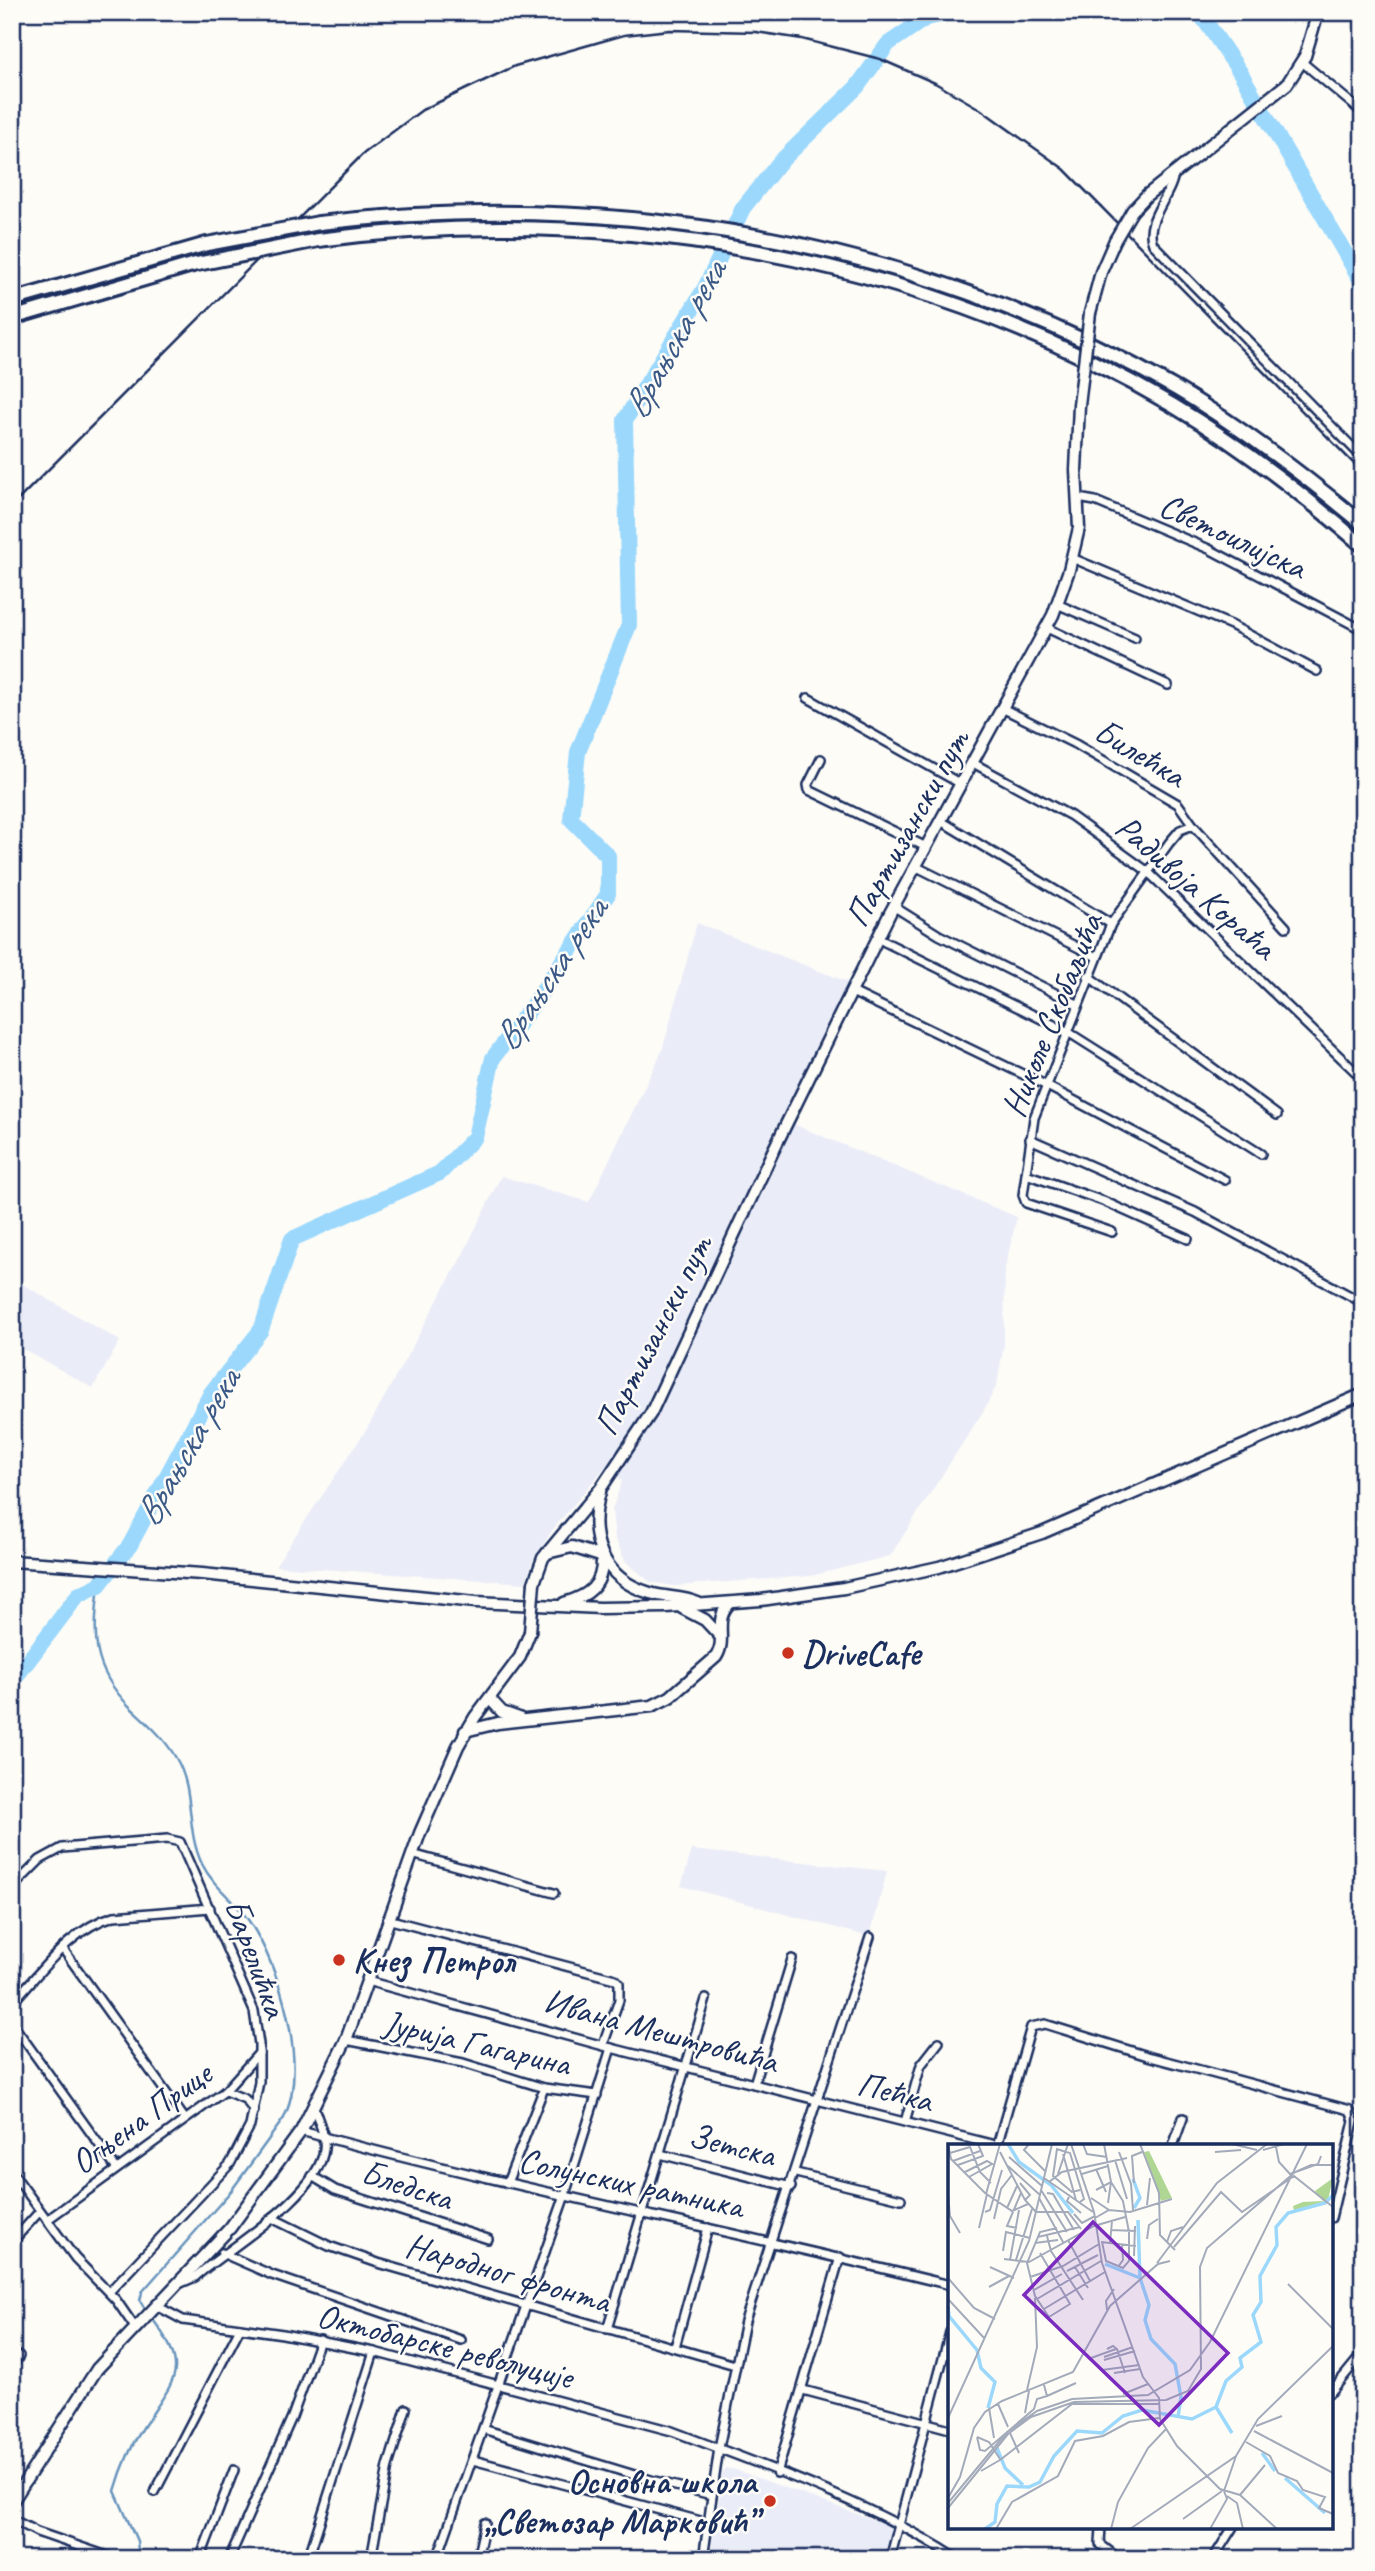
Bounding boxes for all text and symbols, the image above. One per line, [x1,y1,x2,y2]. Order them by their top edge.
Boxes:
water label: Врањска река [612,249,738,426]
street label: Светоилијска [1152,482,1316,591]
street label: Билећка [1086,708,1196,799]
street label: Партизански пут [834,719,981,935]
street label: Радивоја Кораћа [1106,805,1288,971]
water label: Врањска река [482,886,620,1059]
street label: Николе Скобаљића [991,904,1114,1123]
street label: Партизански пут [583,1225,724,1443]
water label: Врањска река [123,1357,253,1534]
place label: DriveCafe [802,1631,923,1676]
marker: DriveCafe [780,1645,796,1661]
street label: Барелићка [214,1892,299,2026]
place label: Кнез Петрол [353,1938,517,1983]
marker: Кнез Петрол [331,1952,347,1968]
street label: Ивана Мештровића [539,1978,785,2084]
street label: Јурија Гагарина [377,1999,576,2087]
street label: Огњена Прице [61,2050,223,2184]
street label: Пећка [853,2061,940,2124]
street label: Зетска [684,2113,782,2178]
street label: Солунских ратника [515,2137,750,2229]
inset map [948,2144,1333,2529]
street label: Бледска [356,2149,460,2221]
street label: Народног фронта [401,2222,617,2324]
street label: Октобарске револуције [312,2292,580,2400]
place label: Основна школа „Светозар Марковић” [485,2459,765,2544]
marker: Основна школа „Светозар Марковић” [762,2493,778,2509]

